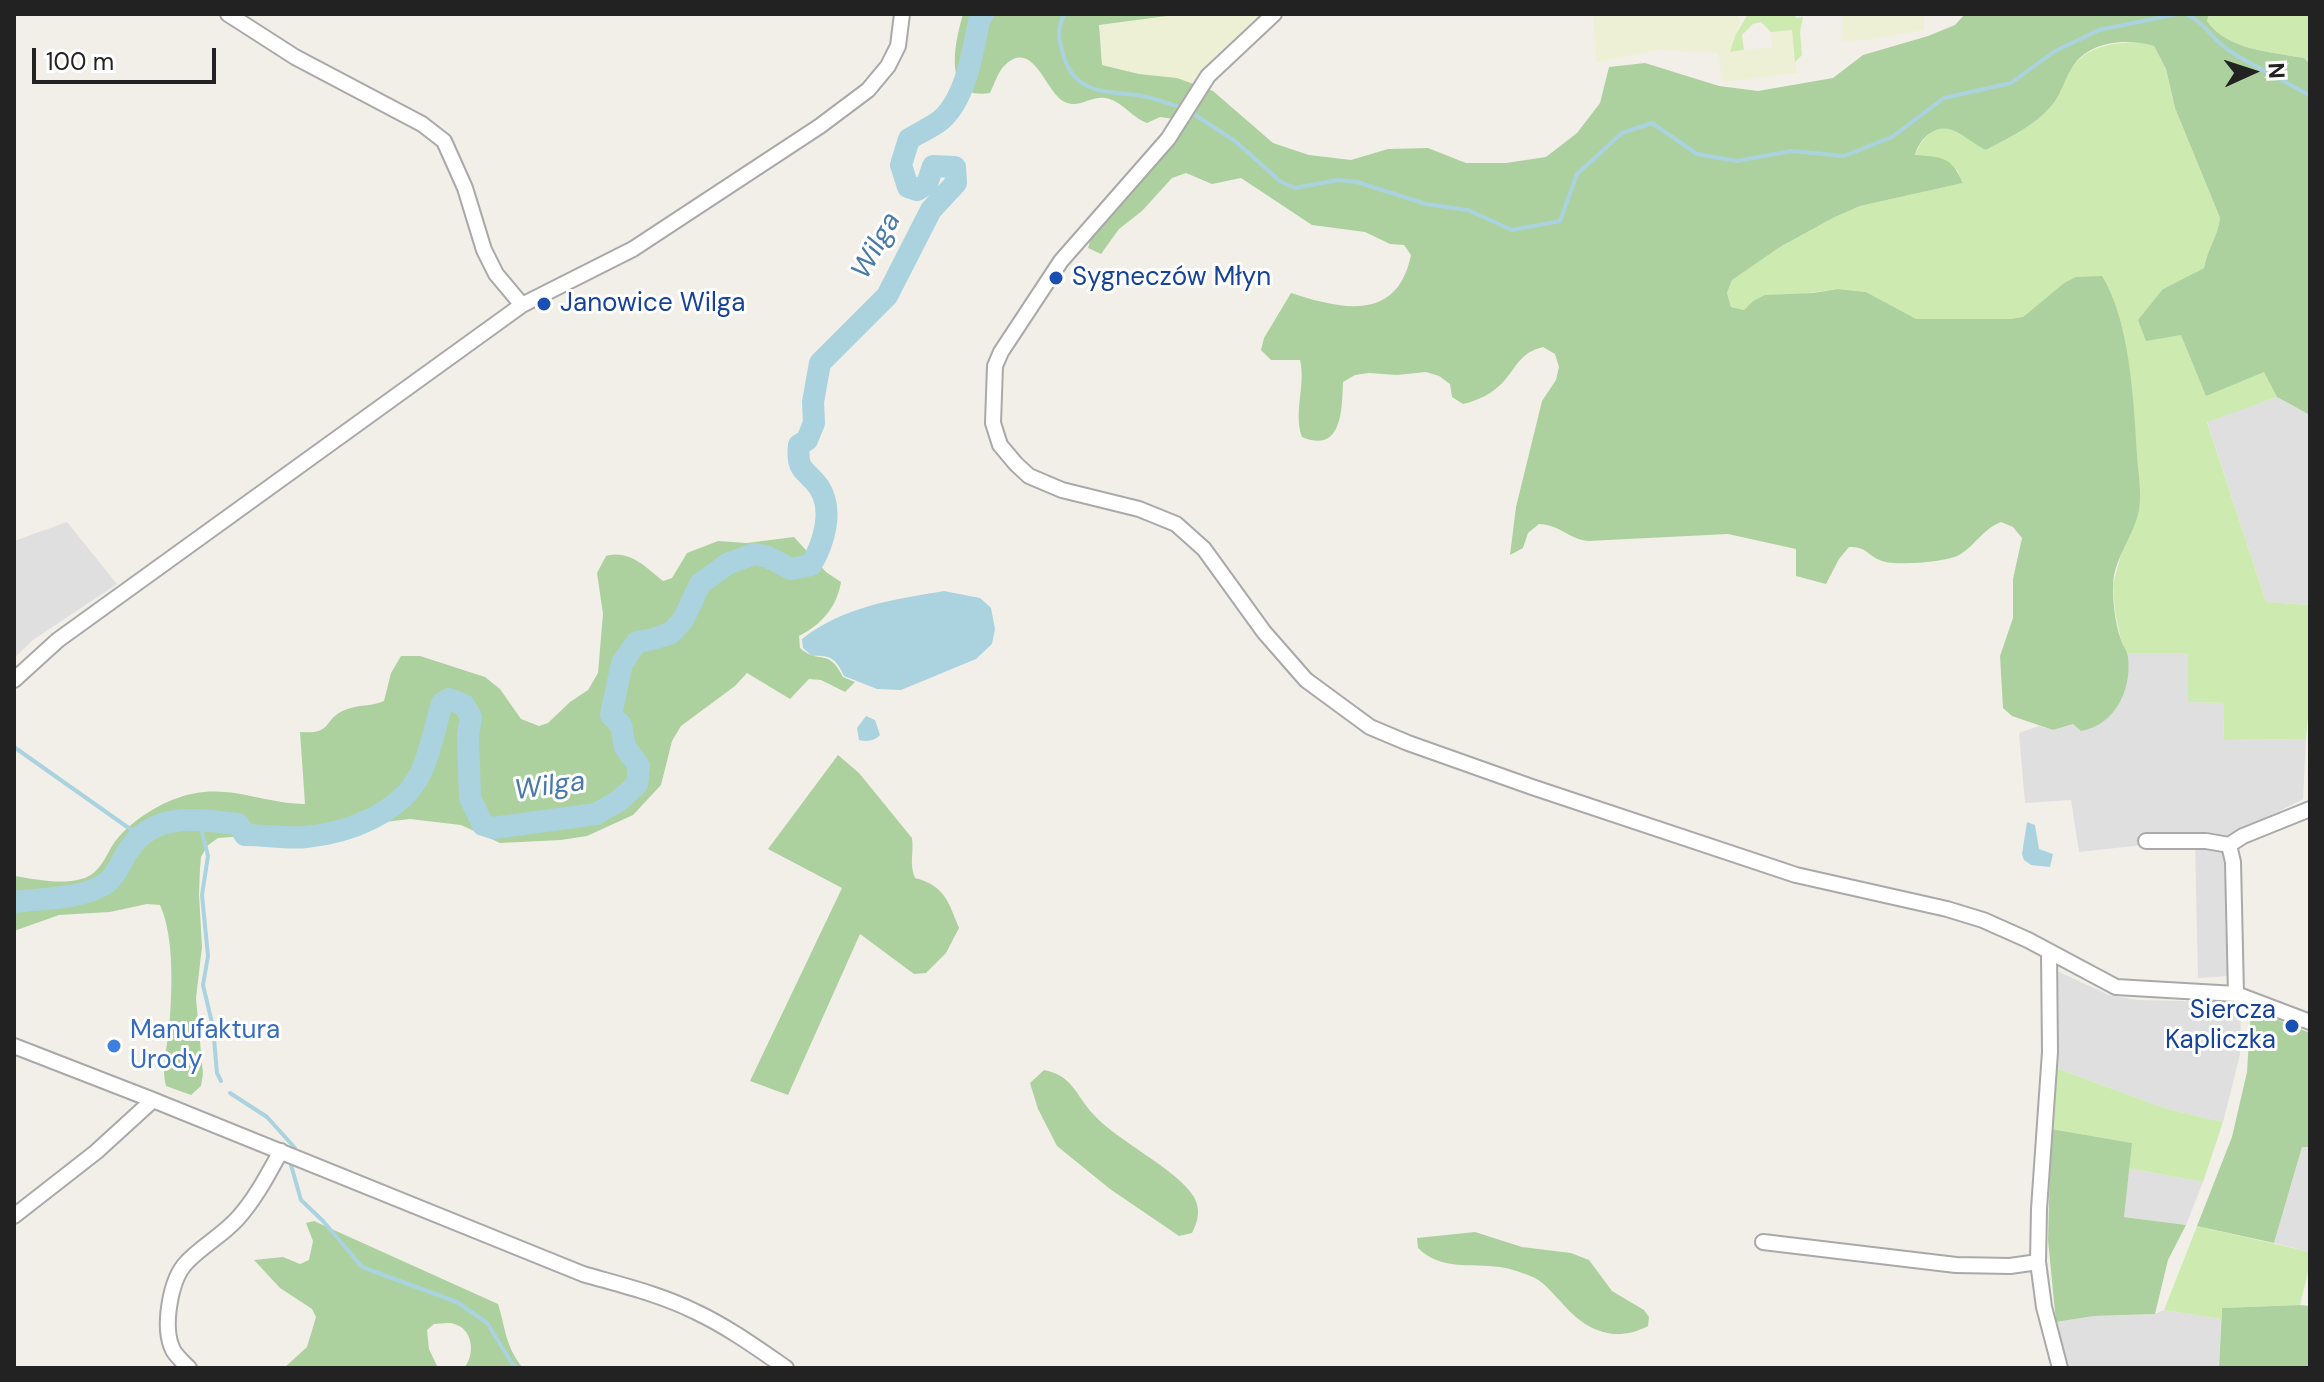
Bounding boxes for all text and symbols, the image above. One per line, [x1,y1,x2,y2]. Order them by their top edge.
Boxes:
scale bar [36,32,220,82]
north arrow [2212,32,2292,112]
text: 100 m [46,46,114,77]
text: N [2262,62,2291,79]
water label: Wilga [845,207,909,285]
place label: Sygneczów Młyn [1072,262,1271,294]
marker: Sygneczów Młyn [1047,269,1065,287]
place label: Janowice Wilga [560,288,746,320]
marker: Janowice Wilga [535,295,553,313]
water label: Wilga [512,765,588,809]
place label: Siercza Kapliczka [2165,995,2276,1056]
place label: Manufaktura Urody [130,1015,280,1076]
marker: Siercza Kapliczka [2283,1017,2301,1035]
marker: Manufaktura Urody [105,1037,123,1055]

